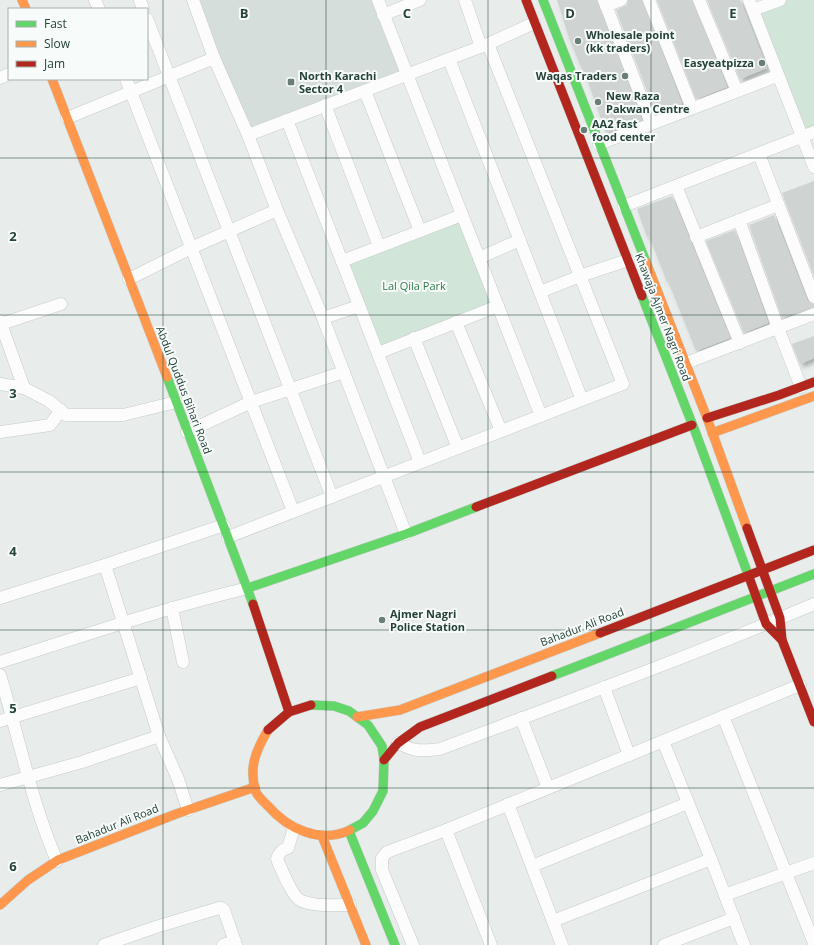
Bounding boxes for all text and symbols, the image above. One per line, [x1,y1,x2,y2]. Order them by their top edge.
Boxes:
text: B [240,4,249,22]
text: C [403,4,411,22]
text: D [565,4,575,22]
text: E [729,4,737,22]
legend [8,8,148,80]
text: Fast [44,15,67,32]
place label: Wholesale point (kk traders) [586,27,675,55]
text: Slow [44,35,71,52]
marker: Wholesale point (kk traders) [573,36,583,46]
text: Jam [43,55,65,72]
place label: Easyeatpizza [684,55,754,70]
marker: Easyeatpizza [757,58,767,68]
place label: North Karachi Sector 4 [299,68,376,96]
place label: Waqas Traders [536,68,618,83]
marker: Waqas Traders [620,71,630,81]
marker: North Karachi Sector 4 [286,77,296,87]
place label: New Raza Pakwan Centre [606,88,690,116]
marker: New Raza Pakwan Centre [593,97,603,107]
place label: AA2 fast food center [592,116,655,144]
marker: AA2 fast food center [579,125,589,135]
text: 2 [9,227,17,245]
street label: Khawaja Ajmer Nagri Road [632,251,695,383]
park label: Lal Qila Park [382,278,446,293]
street label: Abdul Quddus Bihari Road [153,324,216,456]
text: 3 [9,384,17,402]
text: 4 [9,542,17,560]
street label: Bahadur Ali Road [538,604,626,649]
place label: Ajmer Nagri Police Station [390,606,465,634]
marker: Ajmer Nagri Police Station [377,615,387,625]
text: 5 [9,699,17,717]
street label: Bahadur Ali Road [73,800,161,847]
text: 6 [9,857,17,875]

